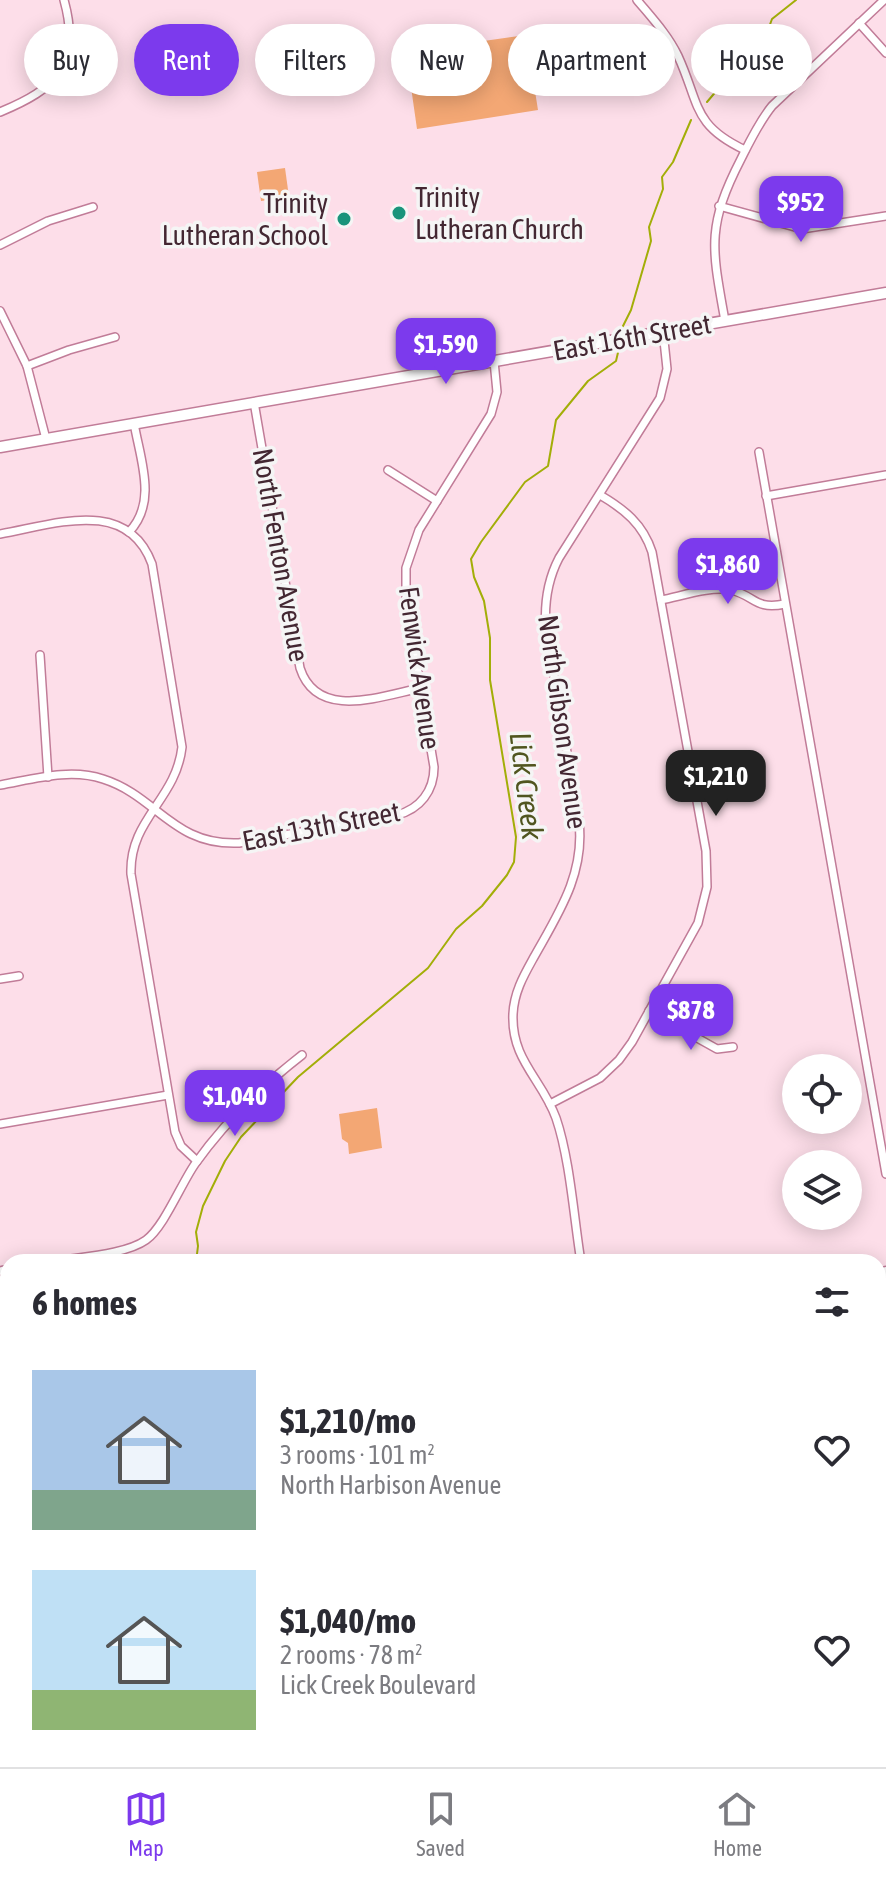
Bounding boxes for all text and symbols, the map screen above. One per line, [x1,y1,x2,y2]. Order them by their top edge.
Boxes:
chip: Buy [24,24,118,96]
chip: Rent [134,24,239,96]
chip: Filters [255,24,375,96]
chip: New [391,24,492,96]
chip: Apartment [508,24,675,96]
chip: House [691,24,812,96]
pin: $952 [754,176,848,244]
place label: Trinity Lutheran Church [415,181,584,245]
place label: Trinity Lutheran School [162,187,329,251]
text: $952 [777,187,825,217]
marker: Trinity Lutheran Church [390,204,408,222]
marker: Trinity Lutheran School [335,210,353,228]
street label: East 16th Street [550,307,714,367]
pin: $1,590 [381,318,511,386]
text: $1,590 [414,329,478,359]
street label: North Fenton Avenue [246,446,316,664]
pin: $1,860 [663,538,793,606]
text: $1,860 [696,549,760,579]
street label: Fenwick Avenue [393,584,447,752]
street label: North Gibson Avenue [532,613,594,831]
water label: Lick Creek [504,730,551,842]
pin: $1,210 [651,750,781,818]
text: $1,210 [684,761,748,791]
street label: East 13th Street [239,795,403,857]
pin: $878 [644,984,738,1052]
text: $878 [667,995,715,1025]
map controls [782,1054,862,1230]
button: locate [782,1054,862,1134]
pin: $1,040 [170,1070,300,1138]
text: $1,040 [203,1081,267,1111]
button: layers [782,1150,862,1230]
icon: filters [810,1280,854,1324]
text: 6 homes [32,1283,137,1322]
text: $1,210/mo [280,1401,416,1440]
icon: home [96,1402,192,1498]
icon: heart [810,1428,854,1472]
text: 3 rooms · 101 m² [280,1440,435,1470]
text: North Harbison Avenue [280,1470,501,1500]
text: $1,040/mo [280,1601,416,1640]
icon: home [96,1602,192,1698]
icon: heart [810,1628,854,1672]
text: 2 rooms · 78 m² [280,1640,422,1670]
text: Lick Creek Boulevard [280,1670,476,1700]
tab: Map [124,1787,168,1861]
tab: Saved [416,1787,465,1861]
tab: Home [713,1787,762,1861]

